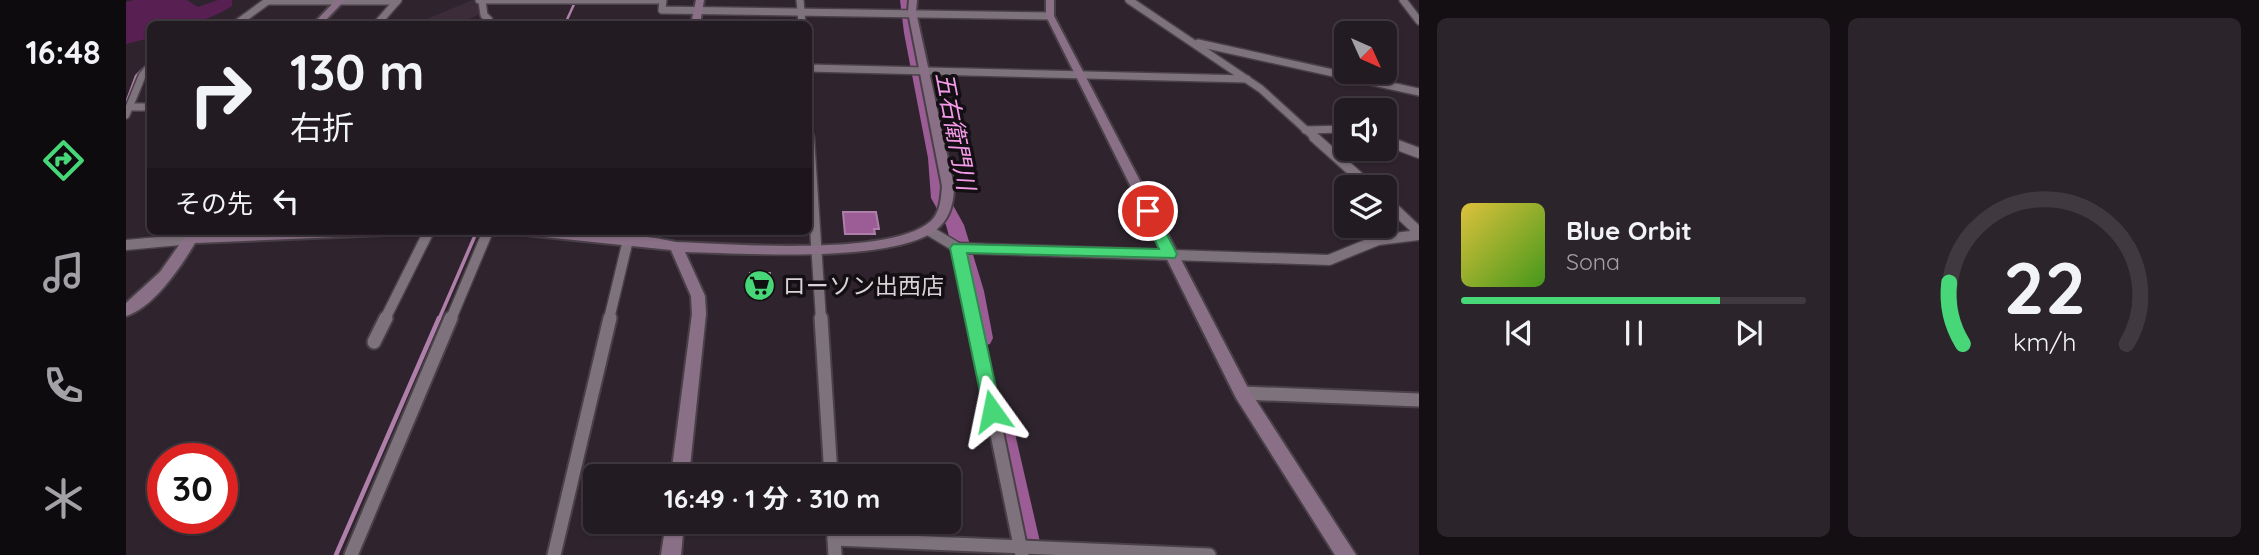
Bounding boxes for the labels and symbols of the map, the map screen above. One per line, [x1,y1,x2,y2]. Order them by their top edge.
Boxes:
north arrow [1334,21,1396,84]
water label: 五右衛門川 [930,69,983,196]
pin [1118,181,1178,241]
supermarket icon: ローソン出西店 [743,269,777,303]
place label: ローソン出西店 [783,271,944,300]
position arrow [955,374,1029,448]
speed limit sign: 30 [147,443,238,534]

